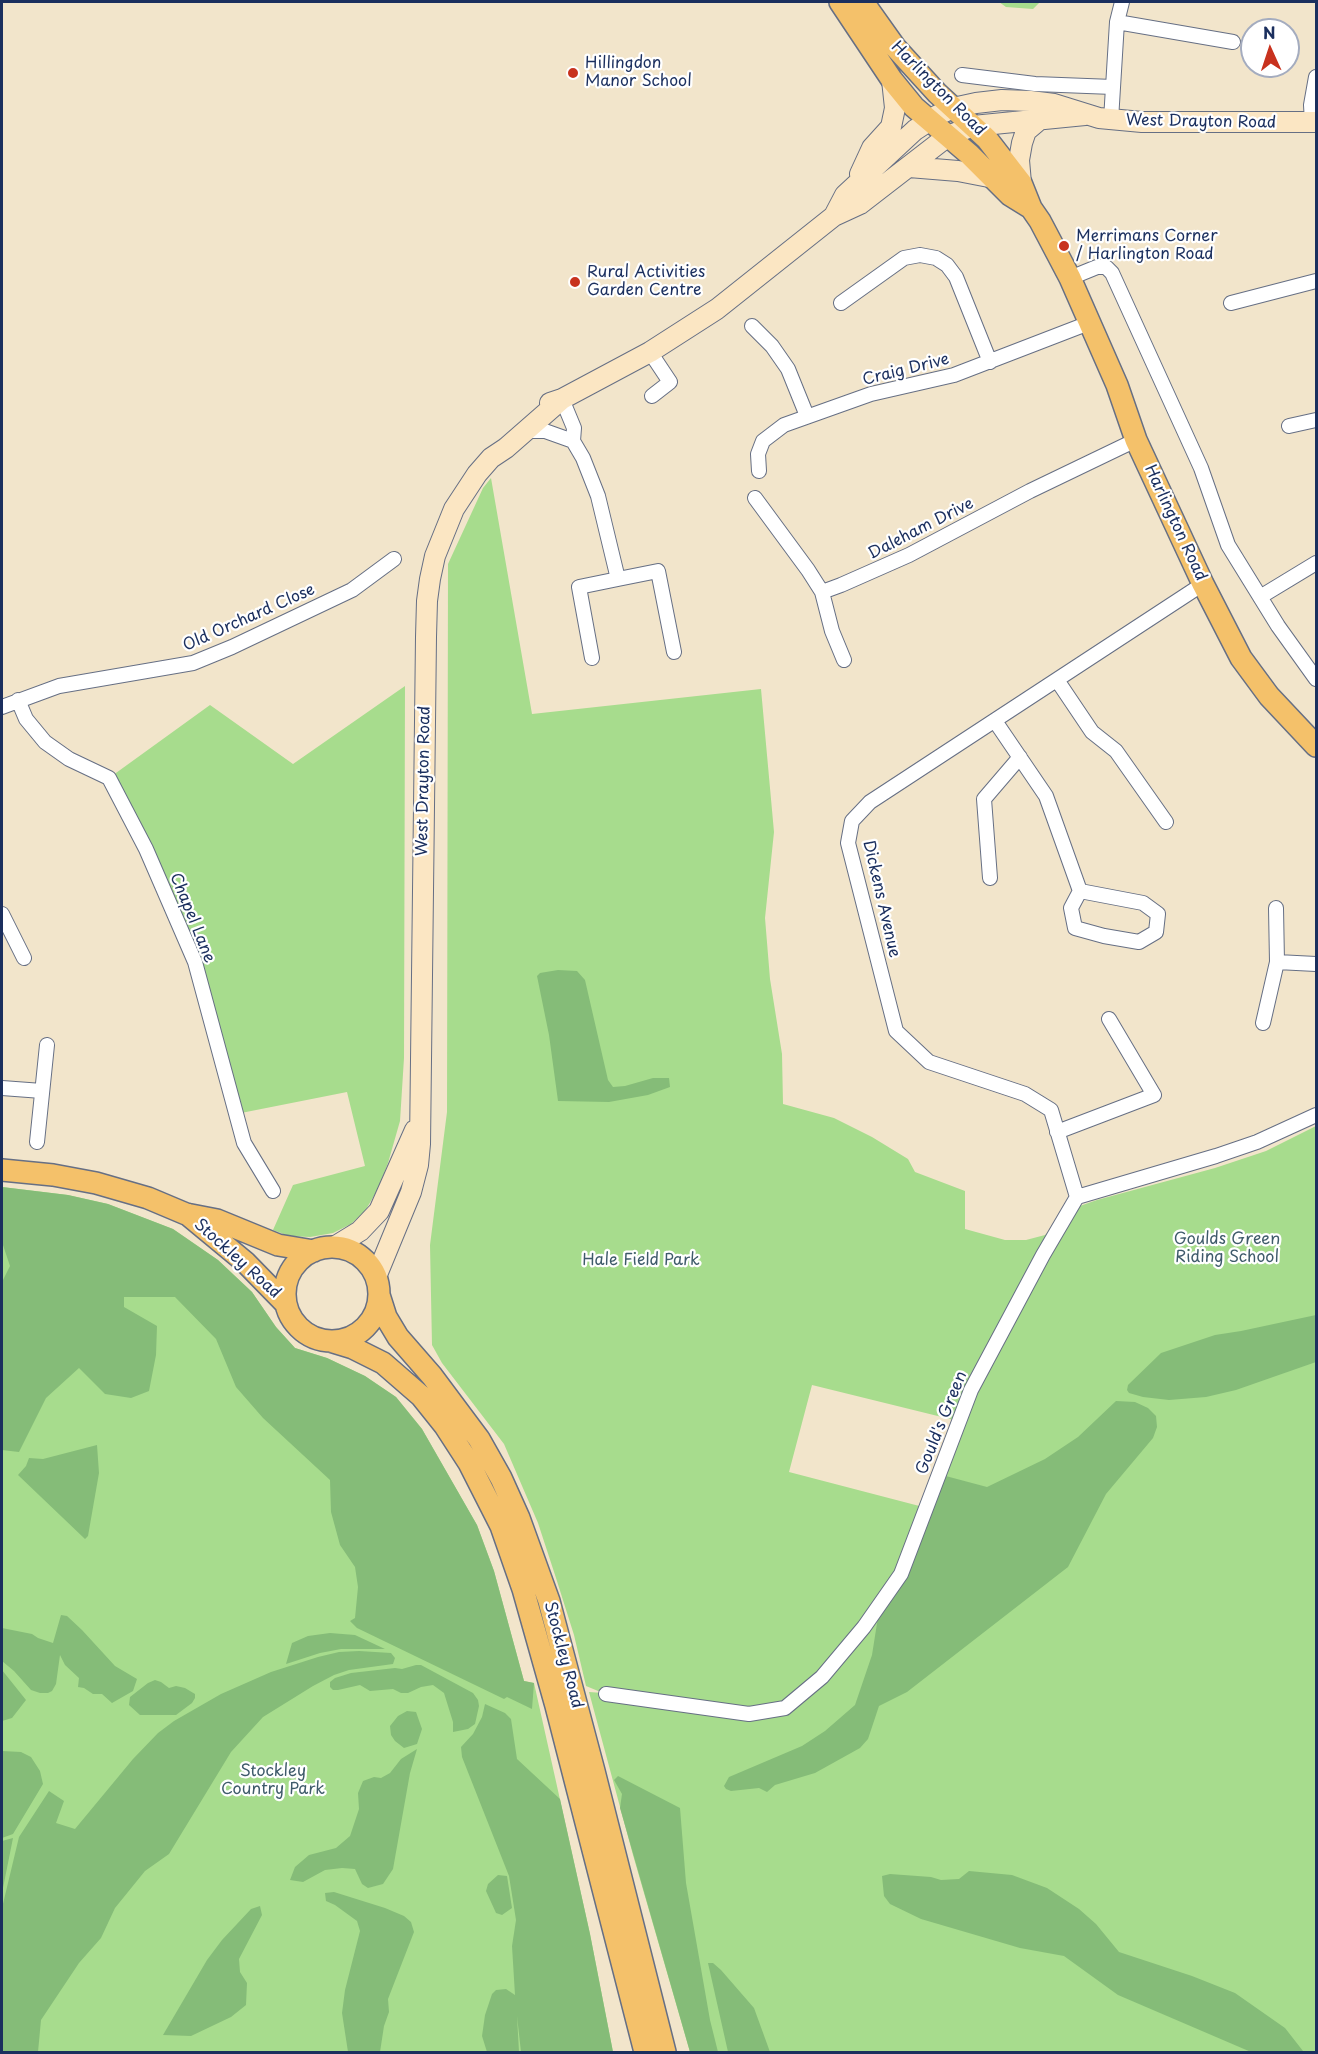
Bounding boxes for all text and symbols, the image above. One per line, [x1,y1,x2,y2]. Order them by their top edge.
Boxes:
north arrow [1240,18,1300,78]
text: N [1262,20,1276,44]
street label: Harlington Road [887,38,989,140]
place label: Hillingdon Manor School [585,54,692,92]
marker: Hillingdon Manor School [566,66,580,80]
street label: West Drayton Road [1126,111,1276,133]
place label: Merrimans Corner / Harlington Road [1076,227,1218,265]
marker: Merrimans Corner / Harlington Road [1057,239,1071,253]
place label: Rural Activities Garden Centre [587,263,705,301]
marker: Rural Activities Garden Centre [568,275,582,289]
street label: Craig Drive [861,350,951,390]
street label: Harlington Road [1140,462,1210,584]
street label: Daleham Drive [865,494,977,564]
street label: Old Orchard Close [180,580,318,656]
street label: West Drayton Road [413,706,435,856]
street label: Dickens Avenue [858,838,904,960]
street label: Chapel Lane [165,870,219,966]
street label: Stockley Road [190,1215,284,1303]
park label: Goulds Green Riding School [1174,1230,1280,1268]
park label: Hale Field Park [582,1251,700,1271]
street label: Gould's Green [913,1368,971,1478]
street label: Stockley Road [539,1599,587,1711]
park label: Stockley Country Park [221,1762,325,1800]

